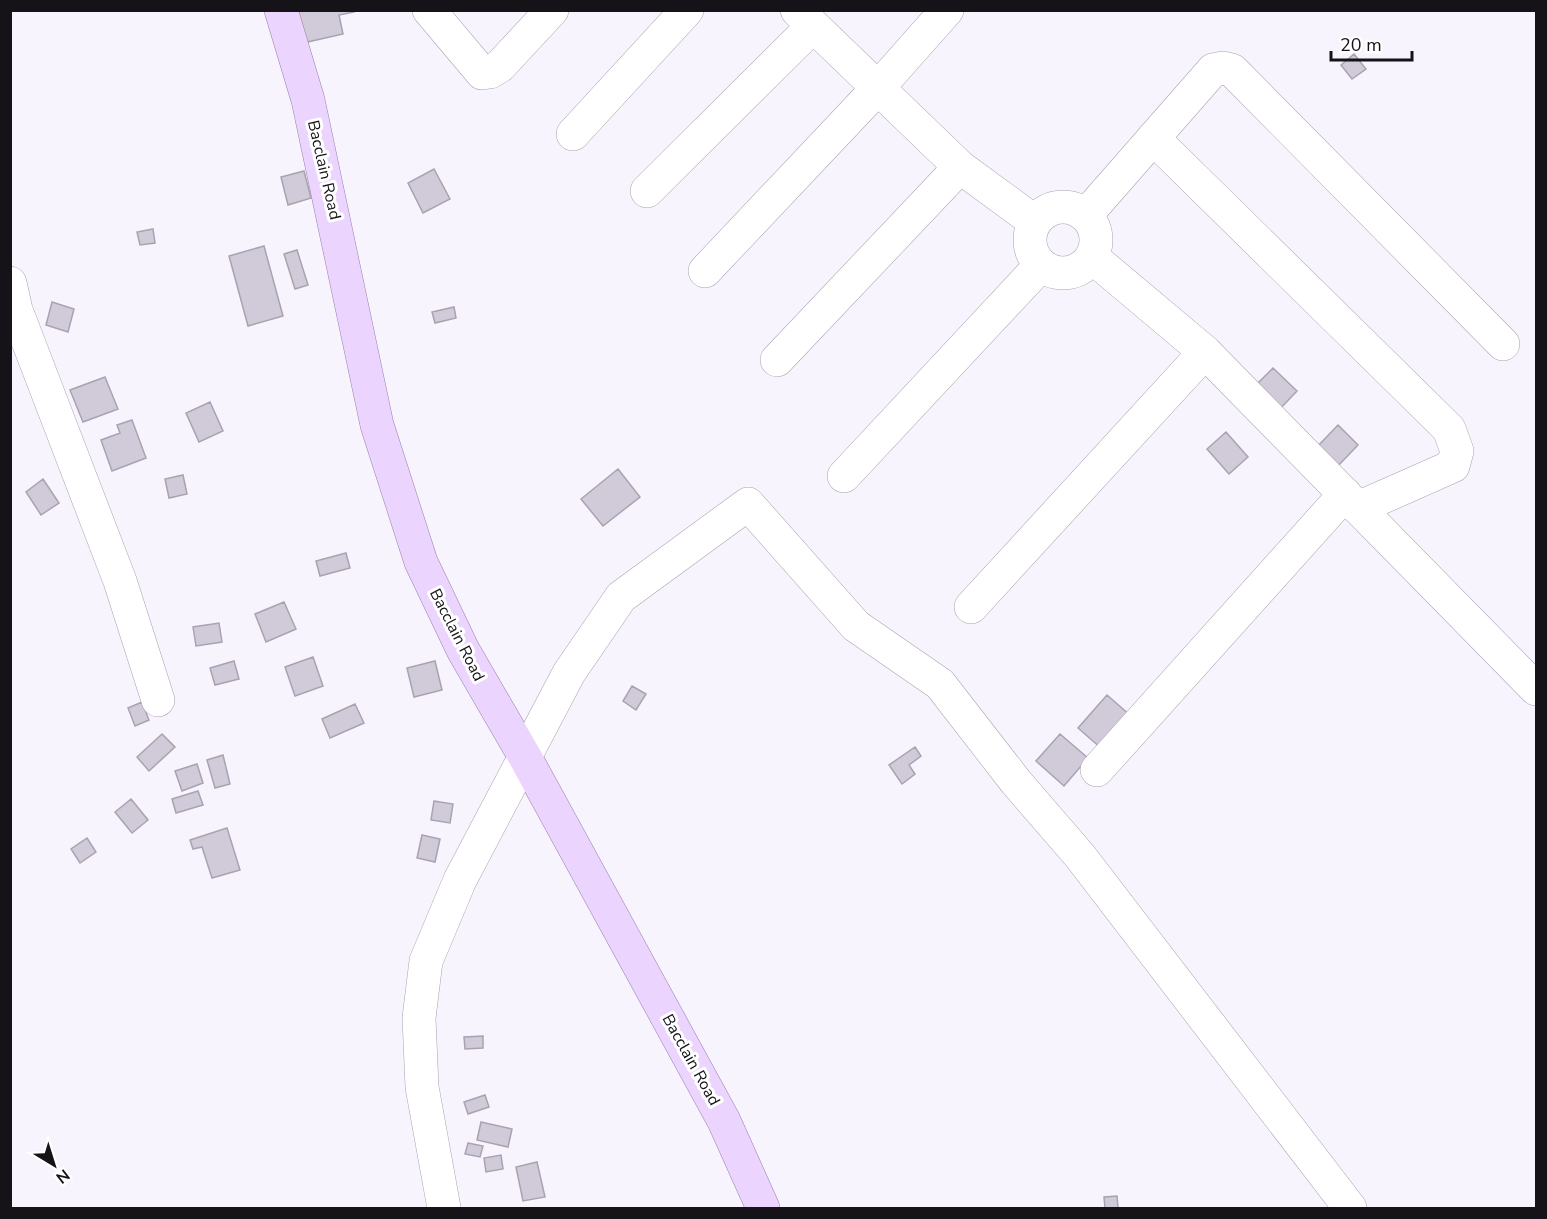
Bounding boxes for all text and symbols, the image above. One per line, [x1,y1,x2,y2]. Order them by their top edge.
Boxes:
scale bar [1331,24,1412,62]
text: 20 m [1340,33,1382,57]
street label: Bacclain Road [302,118,346,222]
street label: Bacclain Road [424,585,490,685]
street label: Bacclain Road [657,1010,725,1110]
north arrow [24,1135,84,1195]
text: N [51,1164,74,1188]

